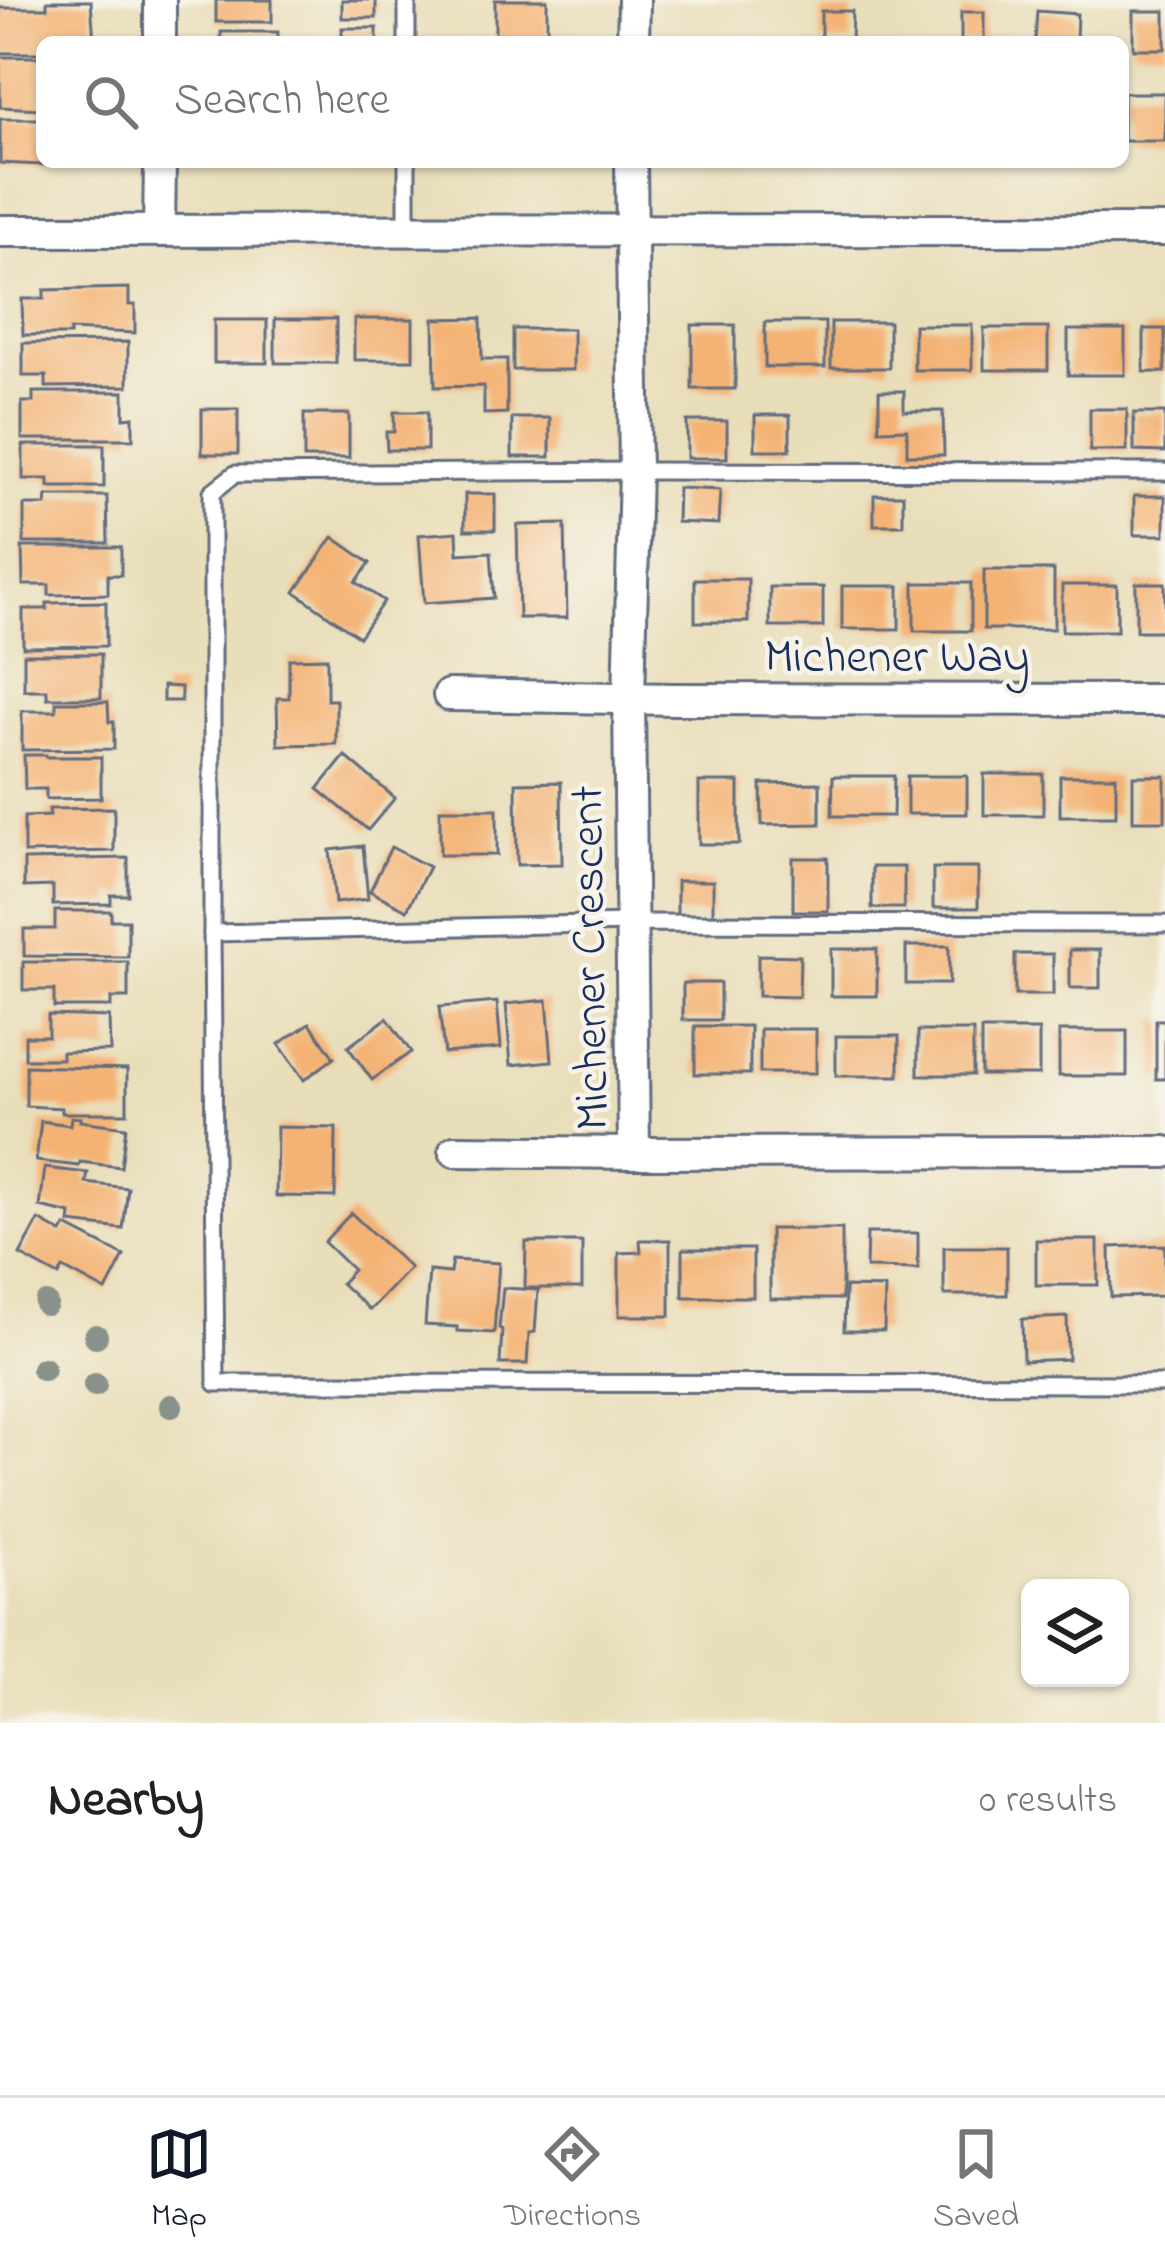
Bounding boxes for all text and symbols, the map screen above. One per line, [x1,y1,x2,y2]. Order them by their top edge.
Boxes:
search box [36,36,1129,168]
icon: search [78,69,144,135]
text: Search here [174,69,390,135]
street label: Michener Way [764,624,1030,694]
street label: Michener Crescent [554,785,630,1131]
map controls [1021,1579,1129,1687]
button: layers [1021,1579,1129,1687]
text: Nearby [48,1764,204,1839]
text: 0 results [979,1773,1117,1830]
tab: Map [146,2121,212,2241]
tab: Directions [504,2121,641,2241]
tab: Saved [933,2121,1019,2241]

